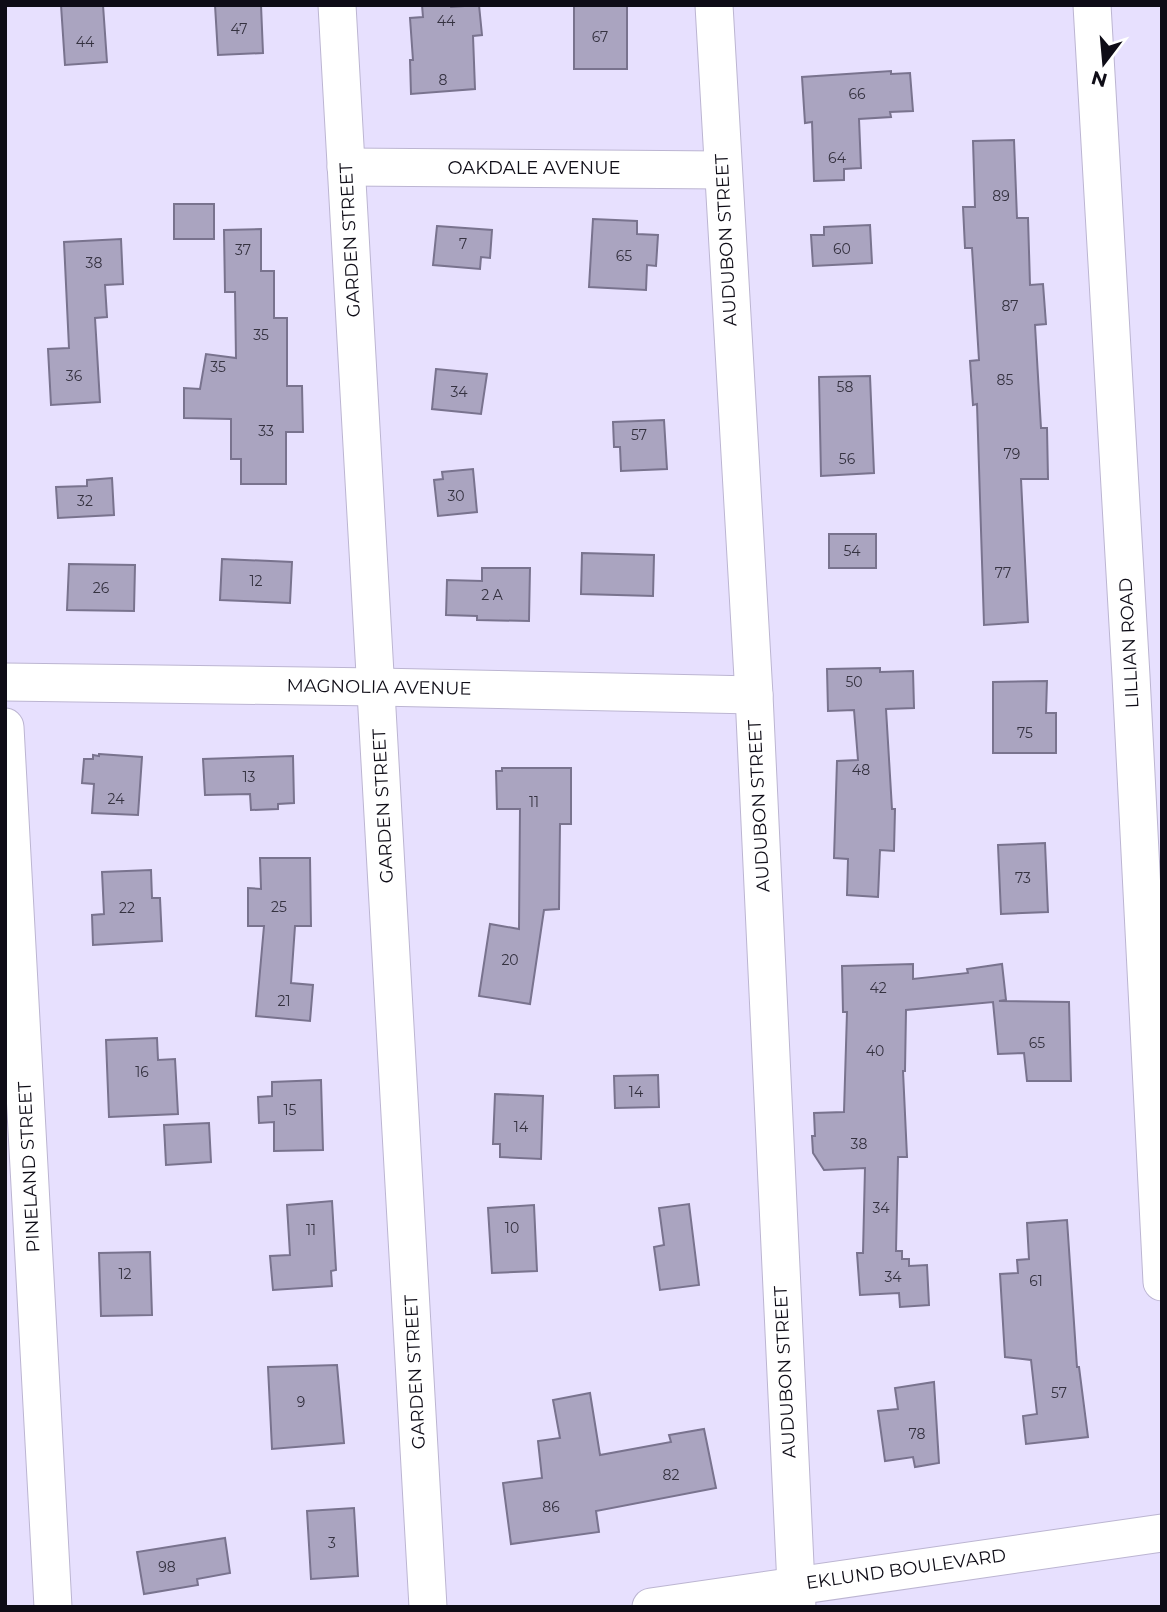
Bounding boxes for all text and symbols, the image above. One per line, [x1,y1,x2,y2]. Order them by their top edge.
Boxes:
house number: 44 [437,12,456,30]
house number: 47 [231,20,247,38]
house number: 67 [592,28,608,46]
north arrow [1069,28,1139,98]
house number: 44 [76,33,95,51]
text: N [1089,66,1110,92]
house number: 8 [439,71,448,89]
house number: 66 [848,85,866,103]
house number: 64 [828,149,847,167]
street label: AUDUBON STREET [710,153,742,327]
street label: OAKDALE AVENUE [447,157,621,179]
street label: GARDEN STREET [335,161,365,318]
house number: 89 [992,187,1010,205]
house number: 7 [459,235,467,253]
house number: 60 [833,240,851,258]
house number: 37 [235,241,251,259]
house number: 65 [616,247,632,265]
house number: 38 [86,254,102,272]
house number: 87 [1001,297,1019,315]
house number: 35 [253,326,269,344]
house number: 35 [210,358,226,376]
house number: 36 [66,367,83,385]
house number: 85 [997,371,1014,389]
house number: 58 [837,378,853,396]
house number: 34 [450,383,468,401]
house number: 33 [258,422,274,440]
house number: 57 [631,426,647,444]
house number: 79 [1004,445,1020,463]
house number: 56 [839,450,856,468]
house number: 30 [447,487,465,505]
house number: 32 [77,492,93,510]
house number: 54 [843,542,861,560]
house number: 77 [995,564,1011,582]
house number: 12 [249,572,263,590]
street label: LILLIAN ROAD [1115,577,1143,709]
house number: 26 [93,579,110,597]
house number: 2 A [481,586,504,604]
house number: 50 [845,673,863,691]
street label: MAGNOLIA AVENUE [286,674,472,700]
street label: AUDUBON STREET [743,719,775,893]
house number: 75 [1017,724,1033,742]
street label: GARDEN STREET [368,727,398,884]
house number: 48 [852,761,870,779]
house number: 13 [243,768,256,786]
house number: 24 [108,790,125,808]
house number: 11 [529,793,539,811]
house number: 73 [1015,869,1031,887]
house number: 25 [271,898,287,916]
house number: 22 [119,899,135,917]
house number: 20 [501,951,519,969]
house number: 42 [869,979,887,997]
house number: 21 [277,992,291,1010]
house number: 65 [1029,1034,1045,1052]
house number: 40 [866,1042,884,1060]
house number: 16 [135,1063,149,1081]
street label: PINELAND STREET [13,1080,44,1253]
house number: 14 [629,1083,644,1101]
house number: 15 [284,1101,297,1119]
house number: 14 [514,1118,529,1136]
house number: 38 [851,1135,867,1153]
house number: 34 [872,1199,890,1217]
house number: 10 [505,1219,519,1237]
house number: 11 [306,1221,316,1239]
house number: 12 [118,1265,132,1283]
house number: 34 [884,1268,902,1286]
house number: 61 [1029,1272,1043,1290]
street label: AUDUBON STREET [769,1285,801,1459]
street label: GARDEN STREET [400,1293,430,1450]
house number: 57 [1051,1384,1067,1402]
house number: 9 [297,1393,305,1411]
house number: 78 [909,1425,926,1443]
house number: 82 [663,1466,679,1484]
house number: 86 [542,1498,560,1516]
house number: 3 [328,1534,336,1552]
street label: EKLUND BOULEVARD [805,1544,1007,1594]
house number: 98 [158,1558,176,1576]

